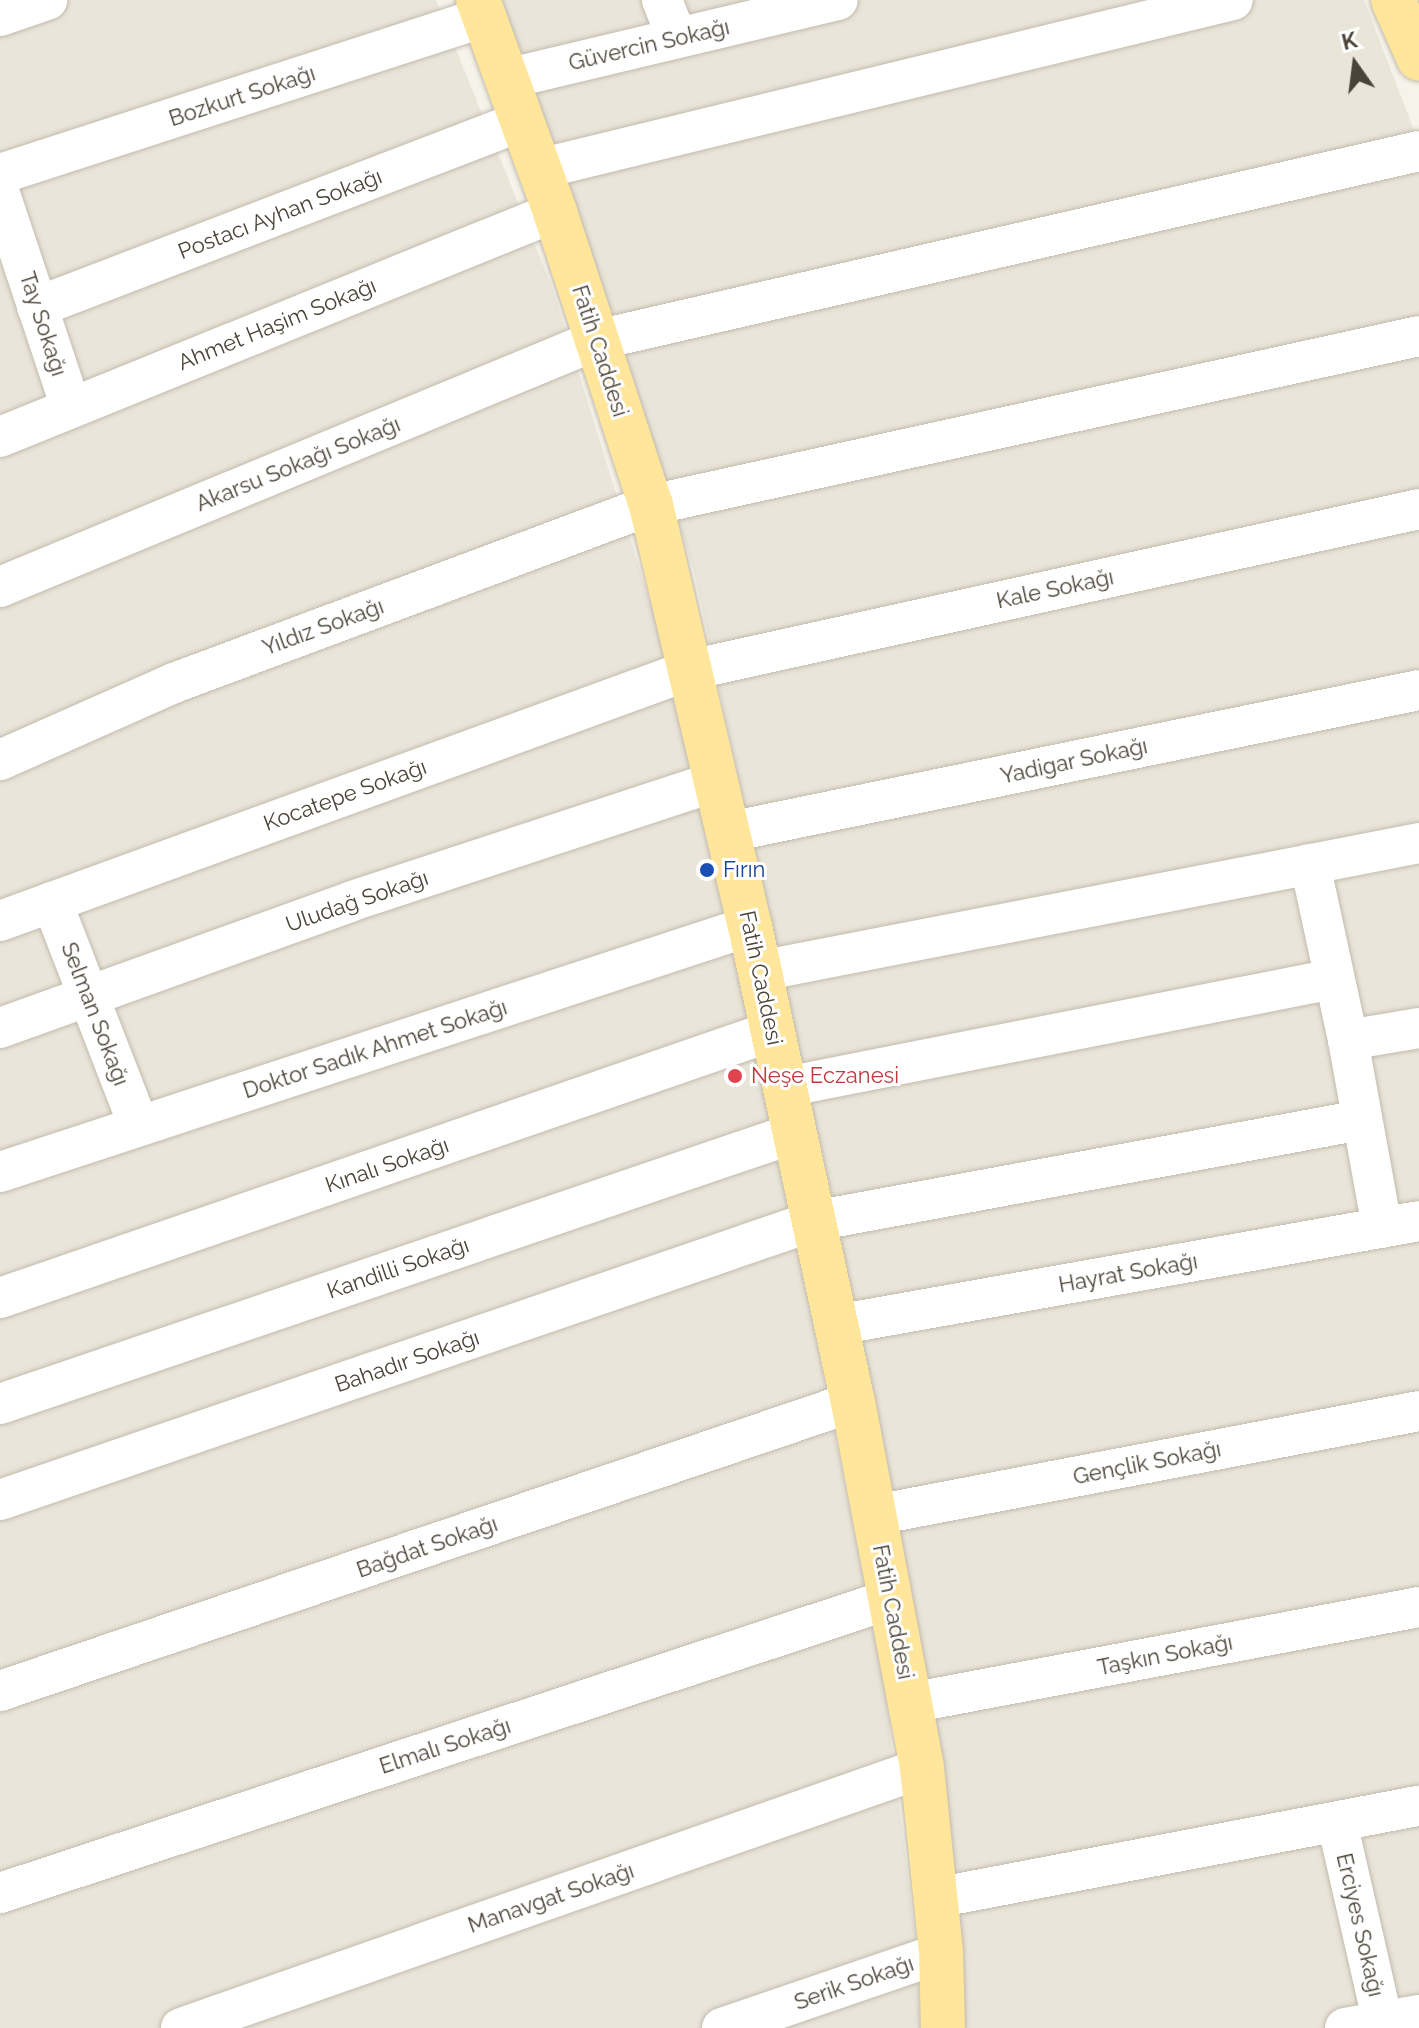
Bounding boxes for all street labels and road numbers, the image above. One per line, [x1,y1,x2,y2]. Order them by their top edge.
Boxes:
street label: Güvercin Sokağı [566,14,732,76]
street label: Bozkurt Sokağı [166,60,318,132]
street label: Postacı Ayhan Sokağı [174,163,386,265]
street label: Tay Sokağı [14,268,72,380]
street label: Ahmet Haşim Sokağı [174,272,380,376]
street label: Fatih Caddesi [566,282,634,420]
street label: Akarsu Sokağı Sokağı [192,411,404,517]
street label: Kale Sokağı [994,564,1116,614]
street label: Yıldız Sokağı [259,593,387,661]
street label: Yadigar Sokağı [998,732,1150,790]
street label: Kocatepe Sokağı [260,753,430,837]
street label: Uludağ Sokağı [282,864,432,938]
street label: Fatih Caddesi [734,908,788,1048]
street label: Selman Sokağı [56,939,134,1089]
street label: Doktor Sadık Ahmet Sokağı [239,994,511,1104]
street label: Kınalı Sokağı [322,1132,452,1198]
street label: Kandilli Sokağı [324,1231,472,1305]
street label: Hayrat Sokağı [1056,1248,1200,1298]
street label: Bahadır Sokağı [331,1324,483,1398]
street label: Gençlik Sokağı [1071,1436,1223,1490]
street label: Bağdat Sokağı [353,1511,501,1583]
street label: Fatih Caddesi [867,1542,919,1682]
street label: Taşkın Sokağı [1095,1629,1235,1681]
street label: Elmalı Sokağı [376,1712,514,1780]
street label: Erciyes Sokağı [1331,1851,1389,1999]
street label: Manavgat Sokağı [464,1857,638,1939]
street label: Serik Sokağı [791,1950,917,2016]

